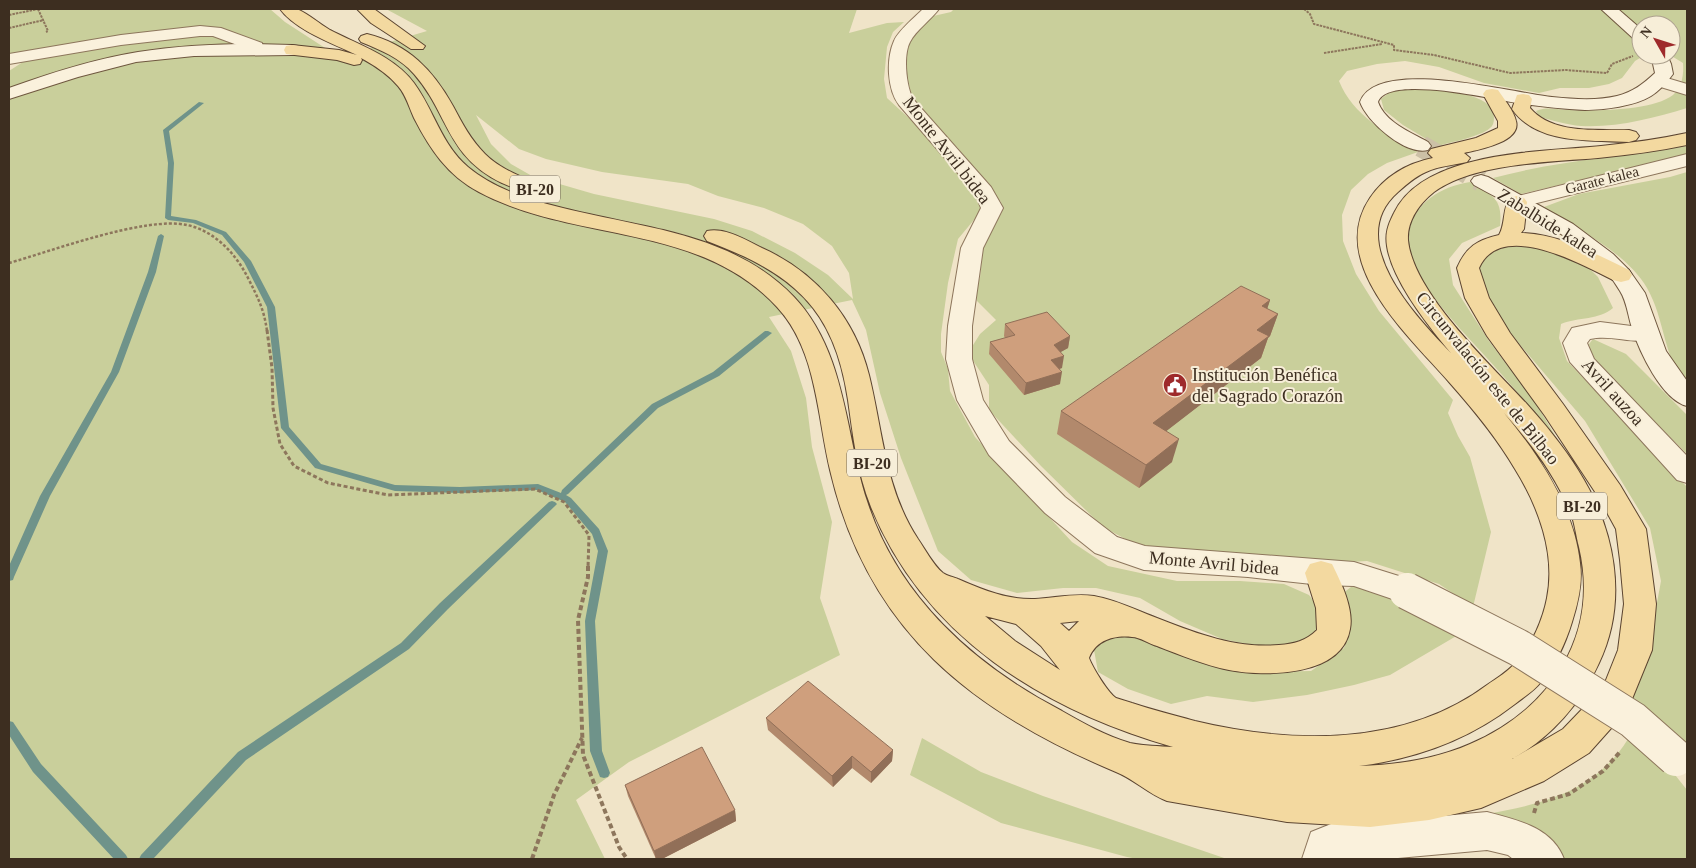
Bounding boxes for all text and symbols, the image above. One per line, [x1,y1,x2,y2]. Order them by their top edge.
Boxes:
north arrow [1631,15,1681,65]
text: N [1637,23,1655,41]
street label: Monte Avril bidea [899,92,995,208]
street label: Garate kalea [1564,163,1641,197]
road number: BI-20 [510,175,560,202]
street label: Zabalbide kalea [1494,184,1602,262]
street label: Circunvalación este de Bilbao [1412,288,1564,468]
street label: Avril auzoa [1578,354,1648,430]
place label: Institución Benéfica del Sagrado Corazón [1192,365,1343,406]
public building icon: Institución Benéfica del Sagrado Corazón [1162,372,1188,398]
road number: BI-20 [847,449,897,476]
road number: BI-20 [1557,492,1607,520]
street label: Monte Avril bidea [1148,547,1280,579]

